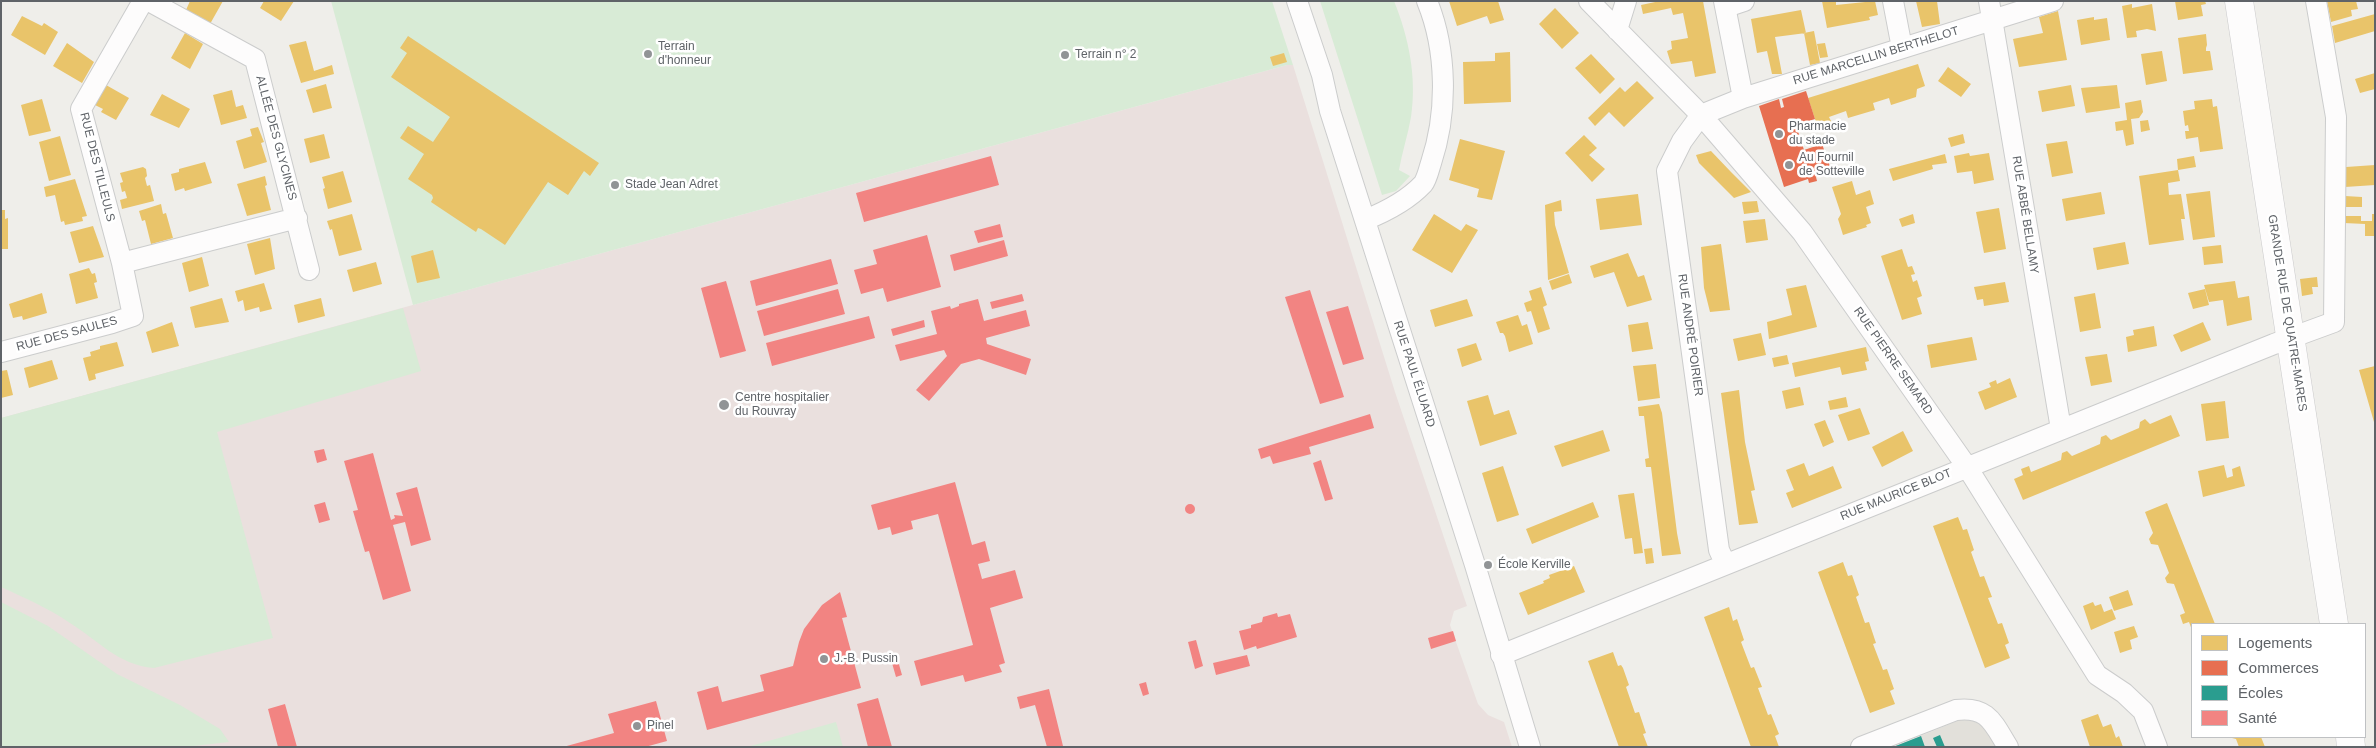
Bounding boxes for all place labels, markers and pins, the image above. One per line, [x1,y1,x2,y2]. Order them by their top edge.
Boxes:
place label: Terrain d'honneur [658,40,711,68]
marker: Terrain d'honneur [642,48,654,60]
place label: Terrain n° 2 [1075,48,1136,62]
marker: Terrain n° 2 [1059,49,1071,61]
place label: Pharmacie du stade [1789,120,1846,148]
marker: Pharmacie du stade [1773,128,1785,140]
place label: Au Fournil de Sotteville [1799,151,1864,179]
marker: Au Fournil de Sotteville [1783,159,1795,171]
place label: Stade Jean Adret [625,178,718,192]
marker: Stade Jean Adret [609,179,621,191]
place label: Centre hospitalier du Rouvray [735,391,829,419]
marker: Centre hospitalier du Rouvray [717,398,731,412]
place label: École Kerville [1498,558,1571,572]
marker: École Kerville [1482,559,1494,571]
place label: J.-B. Pussin [834,652,898,666]
marker: J.-B. Pussin [818,653,830,665]
place label: Pinel [647,719,674,733]
marker: Pinel [631,720,643,732]

